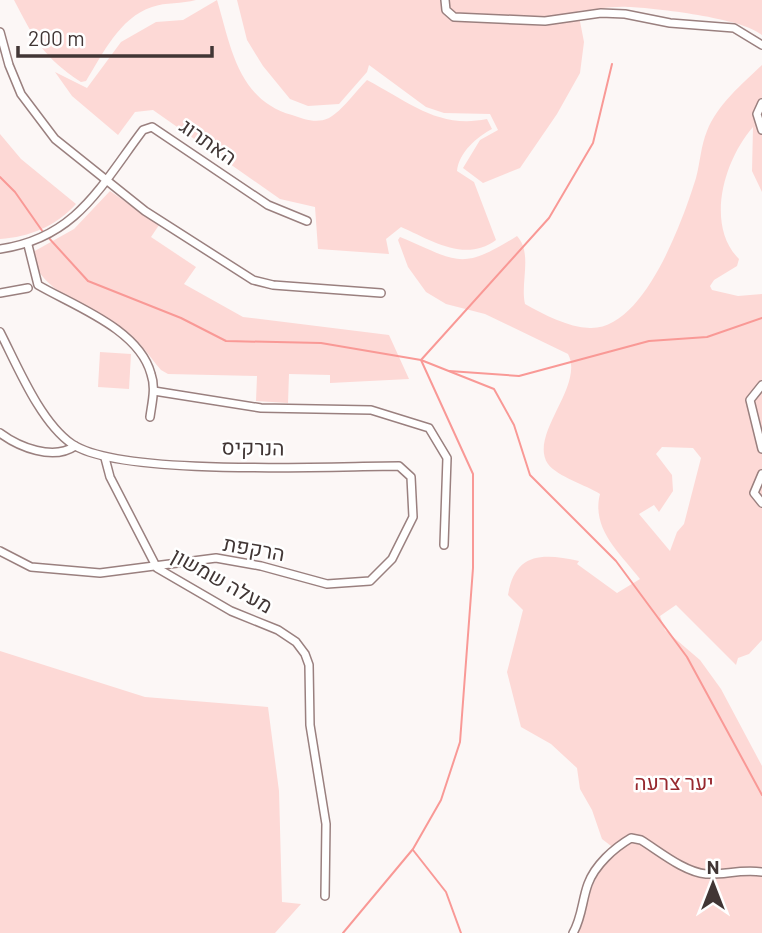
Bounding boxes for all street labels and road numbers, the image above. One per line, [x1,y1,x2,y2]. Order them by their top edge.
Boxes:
street label: האתרוג [176,112,242,169]
street label: הנרקיס [221,433,285,460]
street label: הרקפת [222,530,287,565]
street label: מעלה שמשון [168,542,278,618]

